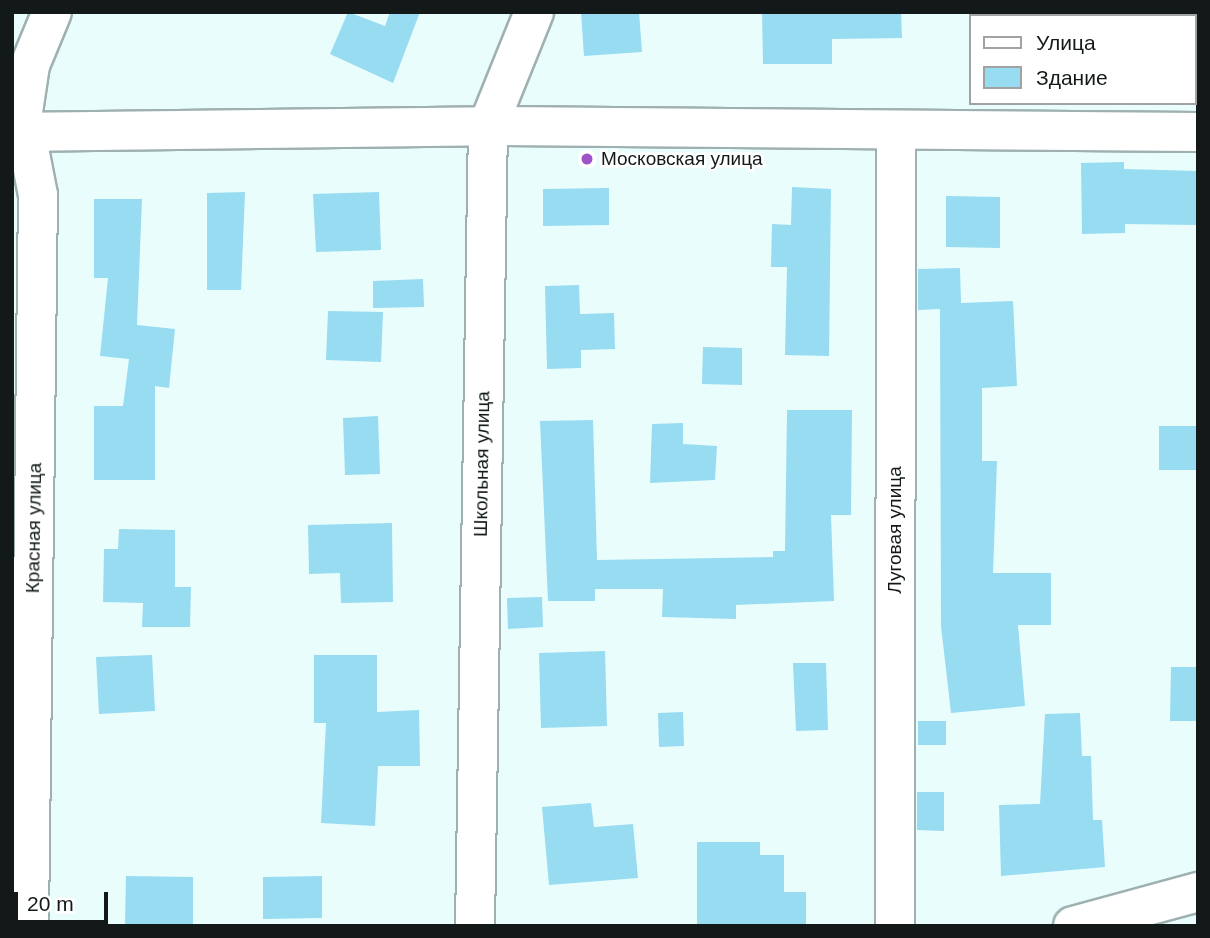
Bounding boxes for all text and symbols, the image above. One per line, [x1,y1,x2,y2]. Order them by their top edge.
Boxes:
legend [968,14,1196,105]
text: Улица [1036,31,1096,54]
text: Здание [1036,66,1108,89]
place label: Московская улица [601,148,763,170]
marker: Московская улица [579,151,595,167]
street label: Школьная улица [469,391,495,537]
street label: Красная улица [21,463,47,593]
street label: Луговая улица [884,466,906,594]
scale bar [18,878,112,922]
text: 20 m [27,892,74,915]

